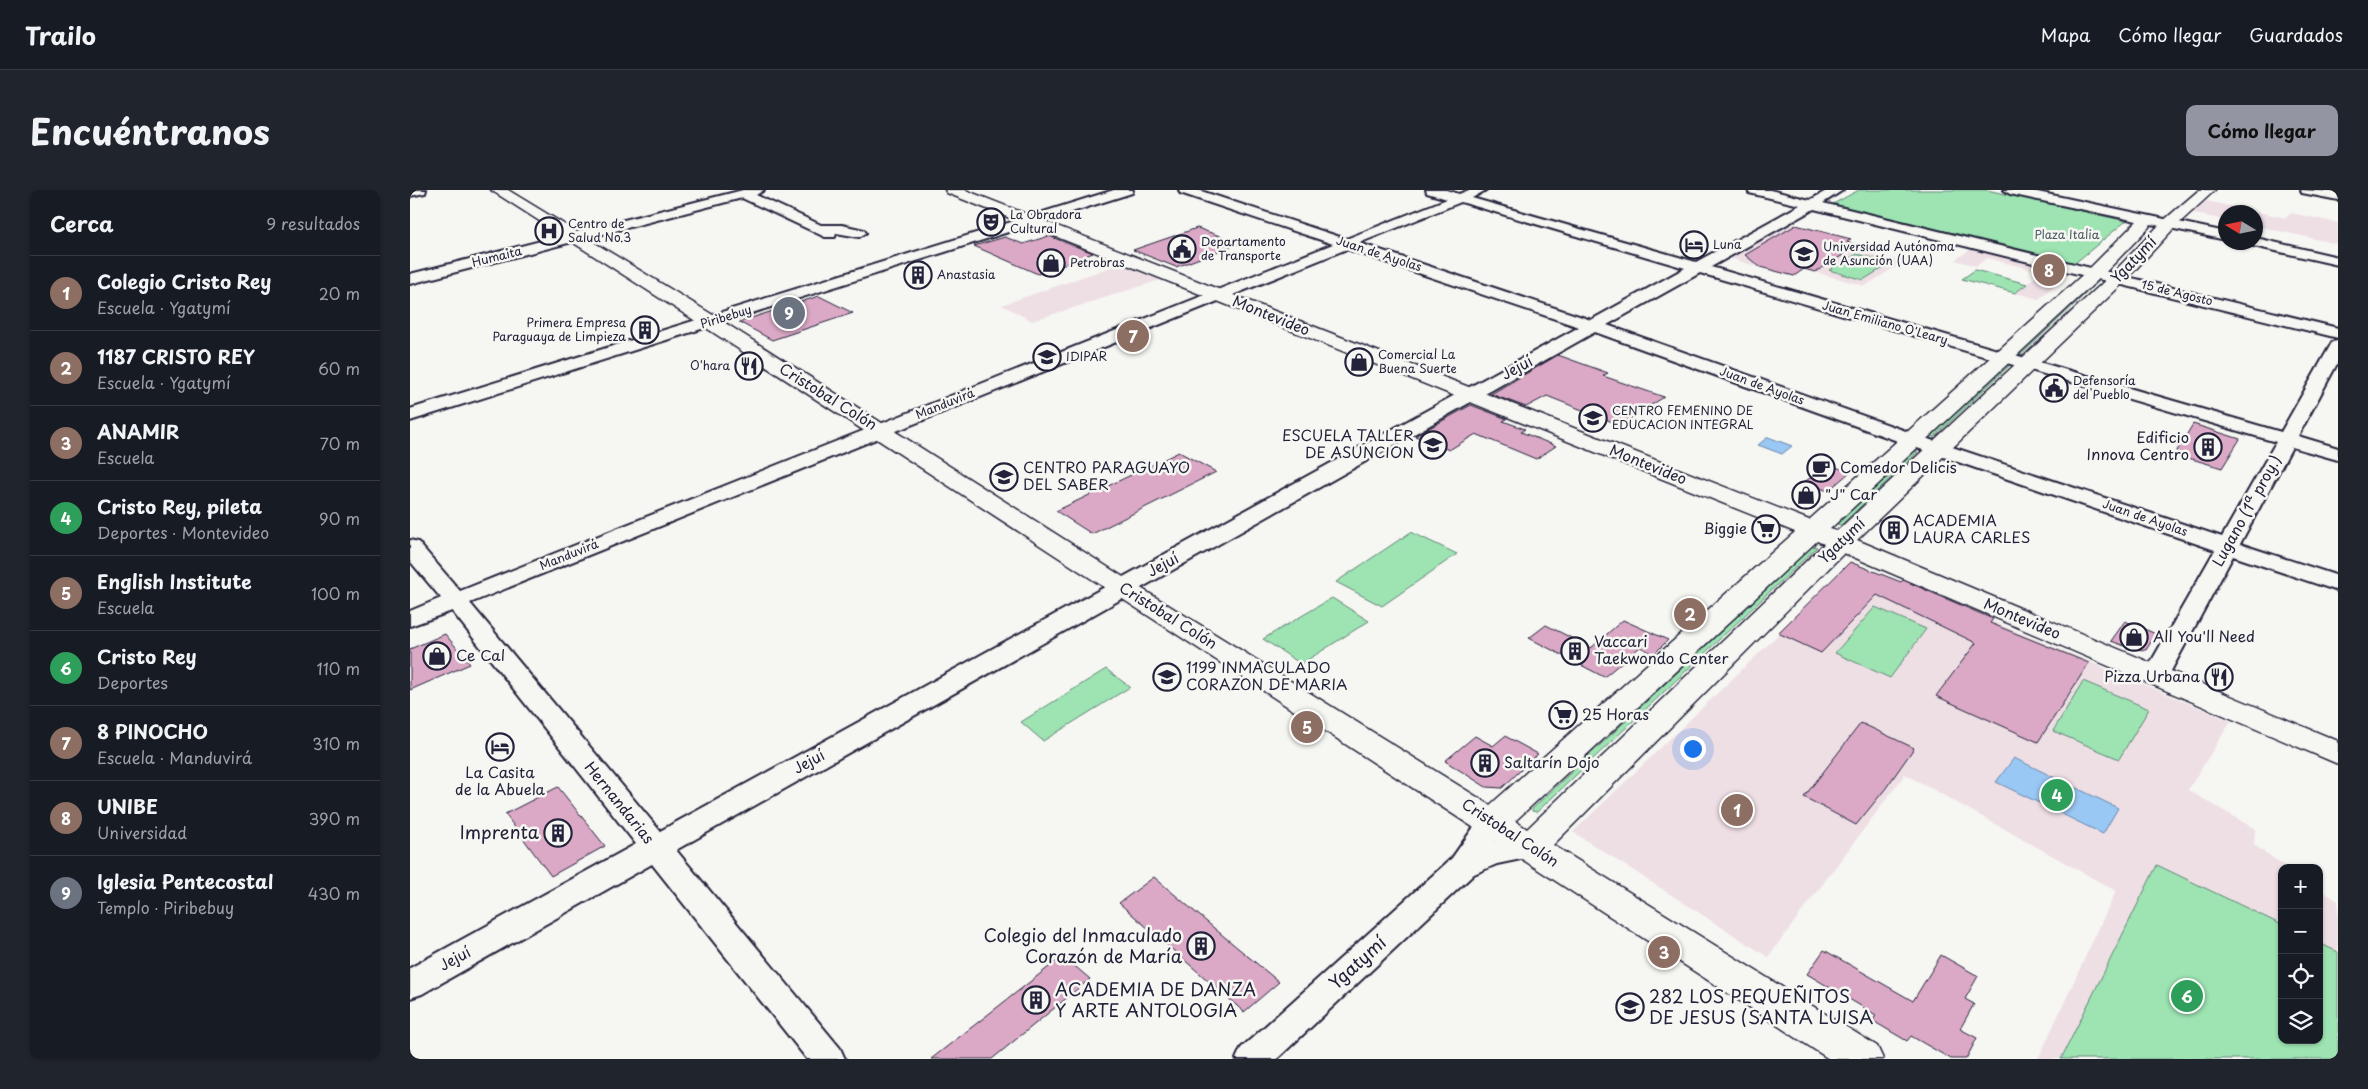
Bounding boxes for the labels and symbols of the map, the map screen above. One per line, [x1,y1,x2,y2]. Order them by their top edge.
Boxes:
place label: La Obradora Cultural [1010,205,1082,237]
north arrow [2218,205,2263,250]
theatre icon: La Obradora Cultural [976,207,1006,237]
place label: Centro de Salud No.3 [568,214,631,246]
hospital icon: Centro de Salud No.3 [534,216,564,246]
park label: Plaza Italia [2034,225,2100,243]
hotel icon: Luna [1679,230,1709,260]
street label: Ygatymí [2105,230,2162,288]
street label: Juan de Ayolas [1334,231,1425,276]
place label: Departamento de Transporte [1201,232,1286,264]
public building icon: Departamento de Transporte [1167,234,1197,264]
place label: Luna [1713,235,1742,253]
place label: Universidad Autónoma de Asunción (UAA) [1823,237,1955,269]
school or university icon: Universidad Autónoma de Asunción (UAA) [1789,239,1819,269]
street label: Humaita [470,241,524,271]
shop icon: Petrobras [1036,248,1066,278]
pin: 8 [2033,251,2065,289]
place label: Petrobras [1070,253,1125,271]
building icon: Anastasia [903,260,933,290]
place label: Anastasia [937,265,996,283]
street label: 15 de Agosto [2140,274,2215,310]
street label: Montevideo [1229,289,1314,341]
pin: 9 [773,294,805,332]
street label: Juan Emiliano O'Leary [1820,295,1950,349]
street label: Piribebuy [698,300,754,332]
place label: Primera Empresa Paraguaya de Limpieza [493,313,627,345]
building icon: Primera Empresa Paraguaya de Limpieza [630,315,660,345]
pin: 7 [1117,317,1149,355]
school or university icon: IDIPAR [1032,342,1062,372]
place label: Comercial La Buena Suerte [1378,345,1457,377]
place label: IDIPAR [1066,347,1108,365]
shop icon: Comercial La Buena Suerte [1344,347,1374,377]
street label: Jejuí [1496,348,1537,385]
restaurant icon: O'hara [734,351,764,381]
place label: O'hara [690,356,730,374]
street label: Cristobal Colón [775,356,882,435]
street label: Juan de Ayolas [1717,361,1808,409]
place label: Defensoría del Pueblo [2073,371,2136,403]
public building icon: Defensoría del Pueblo [2039,373,2069,403]
street label: Manduvirá [912,383,977,423]
place label: CENTRO FEMENINO DE EDUCACION INTEGRAL [1612,401,1754,433]
school or university icon: CENTRO FEMENINO DE EDUCACION INTEGRAL [1578,403,1608,433]
place label: ESCUELA TALLER DE ASUNCION [1282,423,1414,463]
place label: Edificio Innova Centro [2087,425,2189,465]
school or university icon: ESCUELA TALLER DE ASUNCION [1418,430,1448,460]
building icon: Edificio Innova Centro [2193,432,2223,462]
street label: Montevideo [1606,438,1691,490]
street label: Lugano (1ª proy.) [2205,450,2286,570]
cafe icon: Comedor Delicis [1806,453,1836,483]
place label: CENTRO PARAGUAYO DEL SABER [1023,455,1190,495]
place label: Comedor Delicis [1840,455,1957,478]
school or university icon: CENTRO PARAGUAYO DEL SABER [989,462,1019,492]
shop icon: "J" Car [1791,480,1821,510]
place label: "J" Car [1825,482,1877,505]
street label: Juan de Ayolas [2100,494,2191,540]
place label: ACADEMIA LAURA CARLES [1913,508,2030,548]
street label: Ygatymí [1812,511,1870,568]
supermarket icon: Biggie [1751,514,1781,544]
building icon: ACADEMIA LAURA CARLES [1879,515,1909,545]
place label: Biggie [1703,516,1747,539]
street label: Manduvirá [536,534,601,574]
street label: Jejuí [1142,545,1183,582]
street label: Cristobal Colón [1115,575,1222,654]
street label: Montevideo [1980,591,2065,644]
pin: 2 [1674,595,1706,633]
shop icon: All You'll Need [2119,622,2149,652]
place label: All You'll Need [2153,624,2255,647]
place label: Vaccari Taekwondo Center [1594,629,1728,669]
building icon: Vaccari Taekwondo Center [1560,636,1590,666]
shop icon: Ce Cal [422,641,452,671]
place label: Ce Cal [456,643,505,666]
place label: 1199 INMACULADO CORAZON DE MARIA [1186,655,1348,695]
school or university icon: 1199 INMACULADO CORAZON DE MARIA [1152,662,1182,692]
restaurant icon: Pizza Urbana [2204,662,2234,692]
place label: Pizza Urbana [2104,664,2201,687]
supermarket icon: 25 Horas [1548,700,1578,730]
place label: 25 Horas [1582,702,1649,725]
pin: 5 [1291,708,1323,746]
hotel icon: La Casita de la Abuela [485,732,515,762]
your location [1680,736,1706,762]
street label: Jejuí [788,742,829,779]
building icon: Saltarín Dojo [1470,748,1500,778]
place label: Saltarín Dojo [1504,750,1599,773]
street label: Hernandarias [580,756,661,848]
place label: La Casita de la Abuela [455,760,546,800]
pin: 4 [2041,776,2073,814]
pin: 1 [1721,791,1753,829]
street label: Cristobal Colón [1458,792,1564,872]
place label: Imprenta [460,818,540,845]
building icon: Imprenta [543,818,573,848]
place label: Colegio del Inmaculado Corazón de María [983,921,1183,969]
street label: Ygatymí [1322,929,1392,995]
building icon: Colegio del Inmaculado Corazón de María [1186,931,1216,961]
pin: 3 [1648,933,1680,971]
street label: Jejuí [434,939,475,976]
place label: ACADEMIA DE DANZA Y ARTE ANTOLOGIA [1055,975,1256,1023]
pin: 6 [2171,977,2203,1015]
place label: 282 LOS PEQUEÑITOS DE JESUS (SANTA LUISA [1649,982,1873,1030]
building icon: ACADEMIA DE DANZA Y ARTE ANTOLOGIA [1021,985,1051,1015]
school or university icon: 282 LOS PEQUEÑITOS DE JESUS (SANTA LUISA [1615,992,1645,1022]

